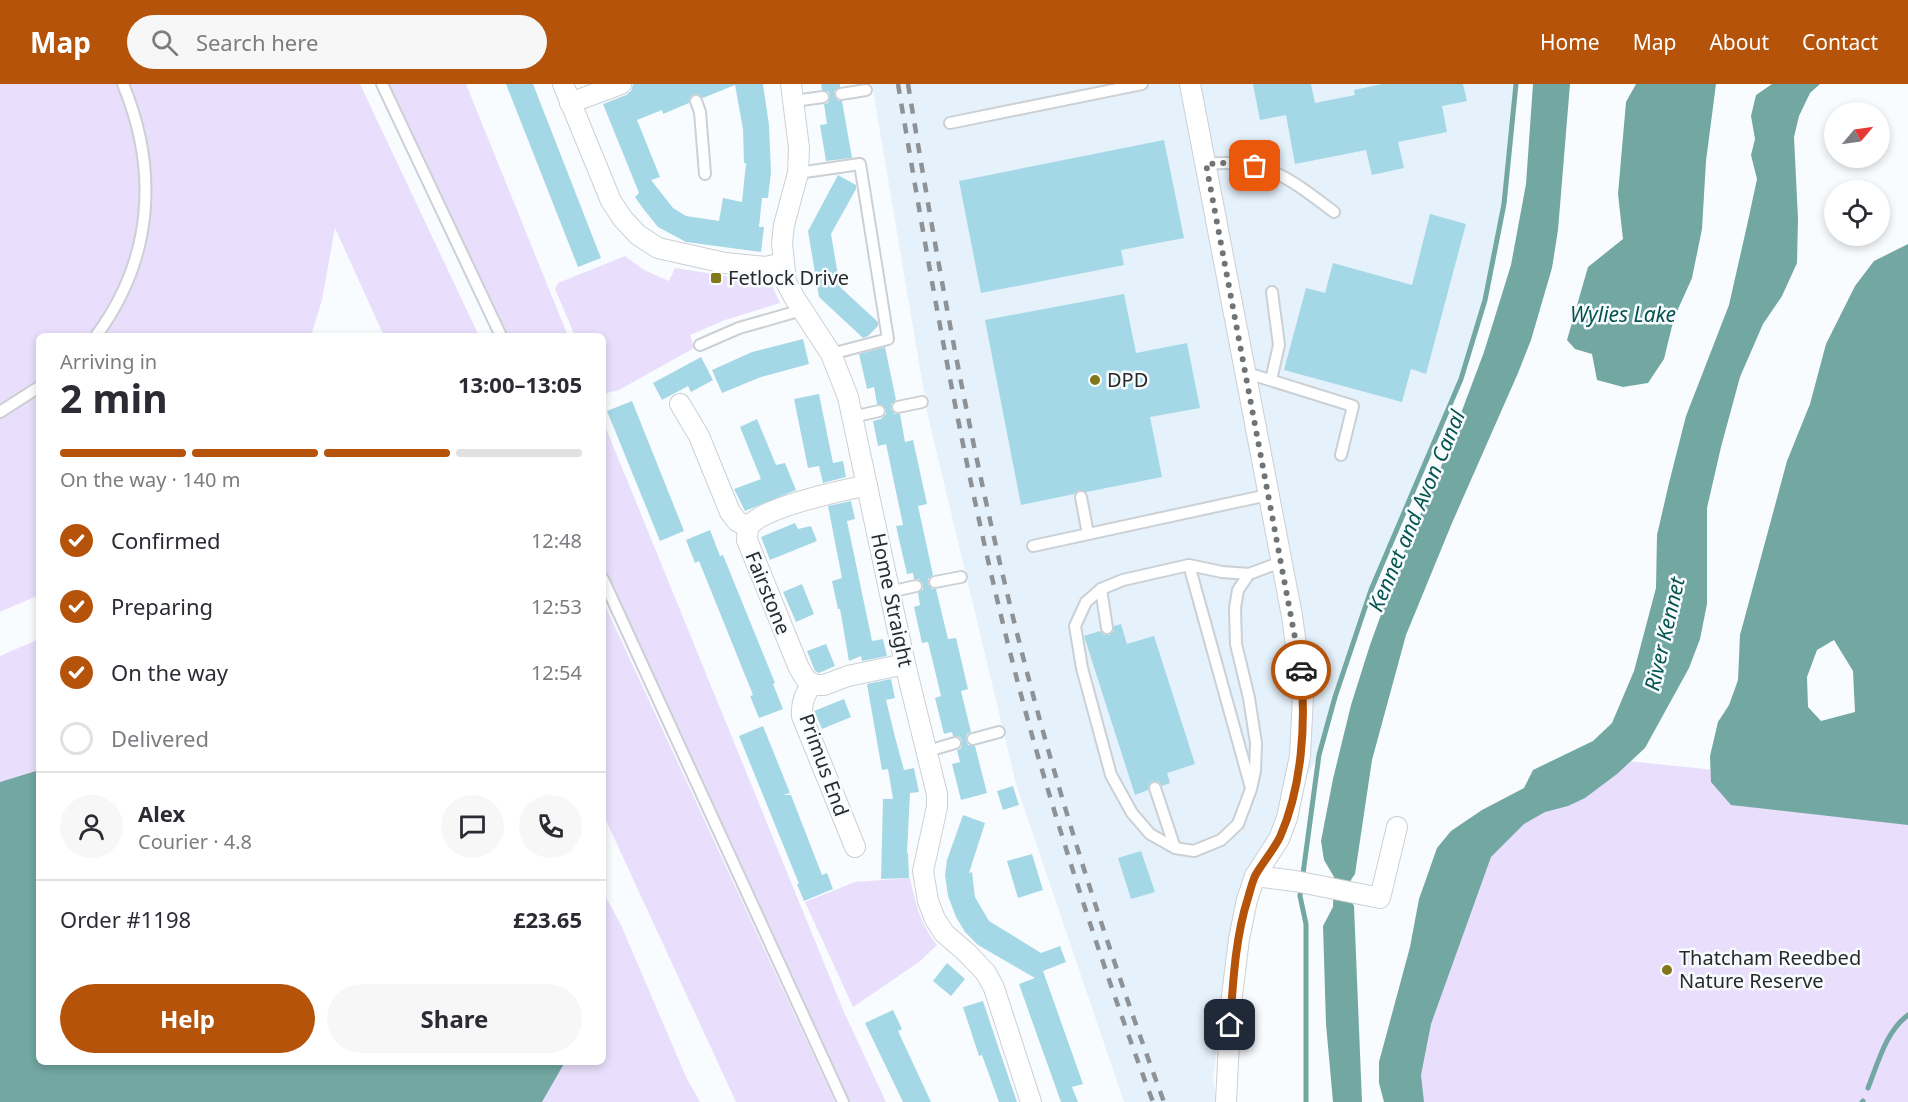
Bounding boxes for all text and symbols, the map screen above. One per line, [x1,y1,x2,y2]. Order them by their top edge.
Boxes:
search box [127,15,547,69]
text: Map [30,23,91,61]
icon: search [148,26,181,59]
text: Search here [196,27,318,57]
text: Home [1540,28,1600,56]
text: Map [1633,28,1676,56]
text: About [1709,28,1769,56]
text: Contact [1802,28,1878,56]
north arrow [1824,102,1890,168]
map controls [1824,102,1890,246]
pin [1229,140,1280,191]
icon: bag [1238,149,1271,182]
button: locate [1824,180,1890,246]
place label: Fetlock Drive [728,264,849,291]
marker: Fetlock Drive [709,271,723,285]
water label: Wylies Lake [1570,300,1676,328]
text: Arriving in [60,348,157,375]
place label: DPD [1107,366,1148,393]
text: 13:00–13:05 [458,369,582,399]
text: 2 min [60,371,167,424]
marker: DPD [1088,373,1102,387]
water label: Kennet and Avon Canal [1361,405,1471,616]
text: On the way · 140 m [60,466,240,493]
icon: check [60,524,93,557]
text: Confirmed [111,525,221,555]
text: 12:48 [531,527,582,554]
street label: Home Straight [865,530,920,669]
street label: Fairstone [740,547,797,638]
water label: River Kennet [1637,573,1691,693]
icon: check [60,590,93,623]
text: Preparing [111,591,213,621]
text: 12:53 [531,593,582,620]
courier [1271,640,1331,700]
icon: car [1285,654,1318,687]
icon: check [60,656,93,689]
text: On the way [111,657,228,687]
text: 12:54 [531,659,582,686]
street label: Primus End [793,710,855,820]
text: Delivered [111,723,209,753]
button: person [60,795,123,858]
button: chat [441,795,504,858]
button: phone [519,795,582,858]
text: Alex [138,798,185,828]
text: Courier · 4.8 [138,828,252,855]
text: Order #1198 [60,904,191,934]
text: £23.65 [513,904,582,934]
place label: Thatcham Reedbed Nature Reserve [1679,944,1861,994]
marker: Thatcham Reedbed Nature Reserve [1660,963,1674,977]
button: Help [60,984,315,1053]
button: Share [327,984,582,1053]
pin [1204,999,1255,1050]
icon: home [1213,1008,1246,1041]

